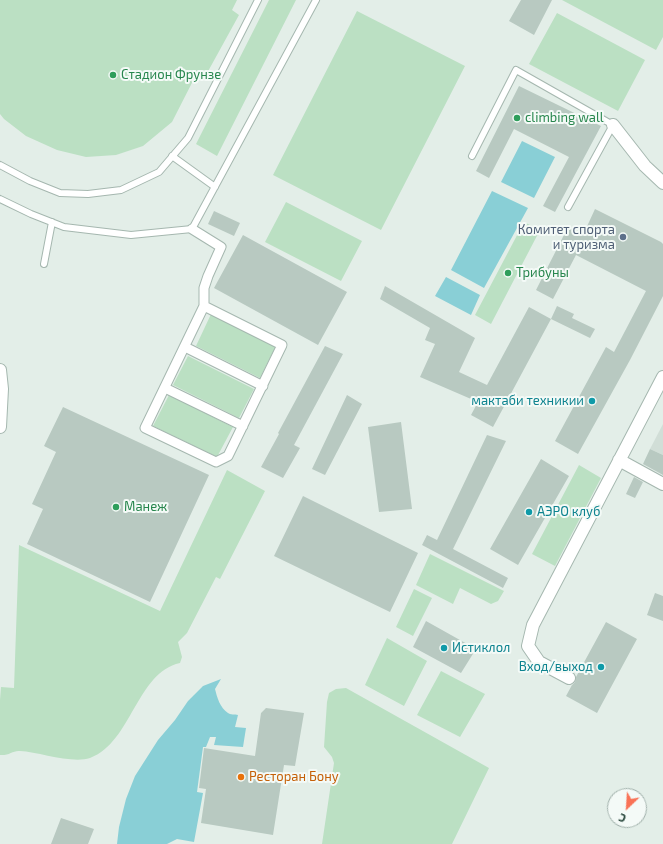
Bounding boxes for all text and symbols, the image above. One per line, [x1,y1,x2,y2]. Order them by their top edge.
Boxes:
place label: Стадион Фрунзе [121,67,221,83]
marker: Стадион Фрунзе [108,70,118,80]
place label: climbing wall [525,110,604,126]
marker: climbing wall [512,113,522,123]
place label: Комитет спорта и туризма [518,222,615,253]
marker: Комитет спорта и туризма [618,232,628,242]
place label: Трибуны [516,265,569,281]
marker: Трибуны [503,268,513,278]
place label: мактаби техникии [471,393,584,409]
marker: мактаби техникии [587,396,597,406]
place label: Манеж [124,499,167,515]
marker: Манеж [111,502,121,512]
place label: АЭРО клуб [537,504,600,520]
marker: АЭРО клуб [524,507,534,517]
place label: Истиклол [452,640,510,656]
marker: Истиклол [439,643,449,653]
place label: Вход/выход [519,659,593,675]
marker: Вход/выход [596,662,606,672]
place label: Ресторан Бону [249,769,339,785]
marker: Ресторан Бону [236,772,246,782]
north arrow [607,788,647,828]
text: С [616,811,628,826]

